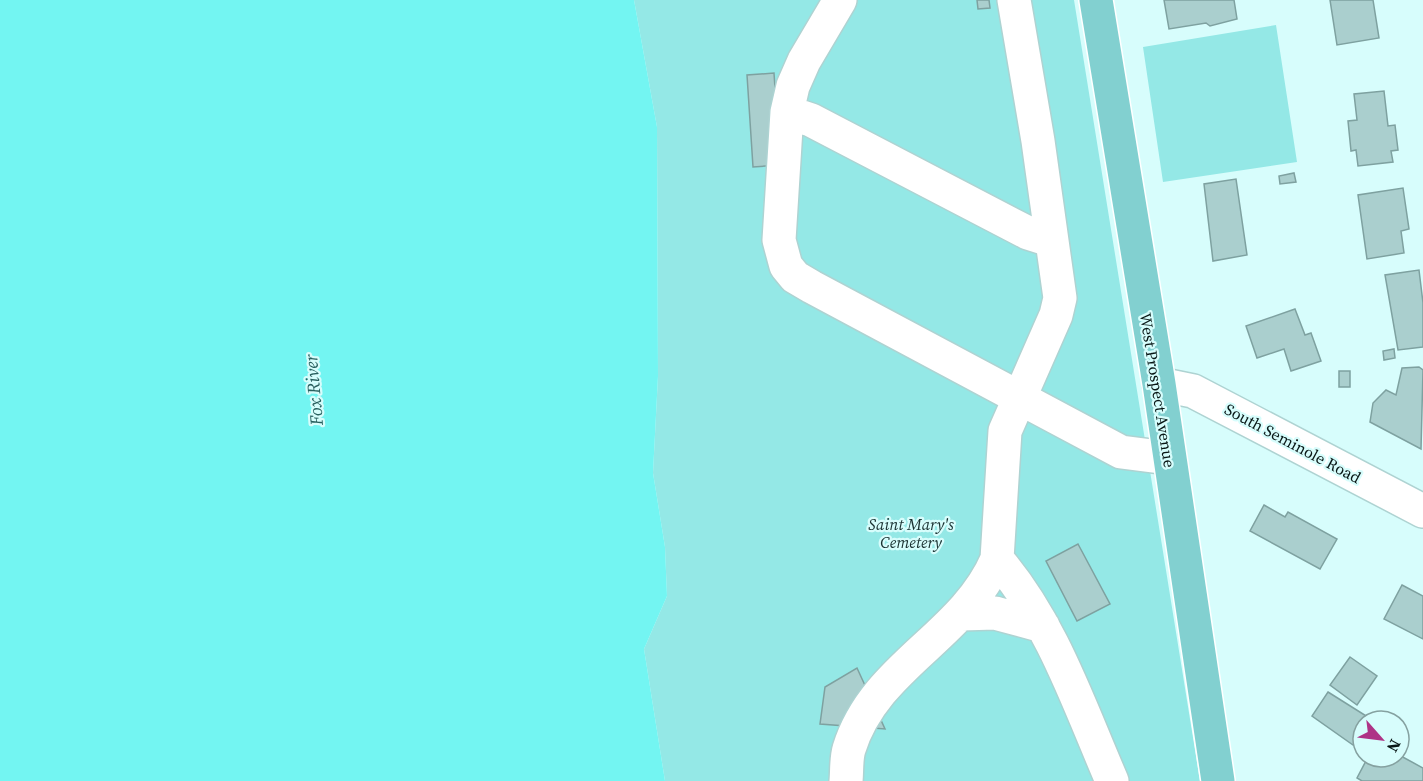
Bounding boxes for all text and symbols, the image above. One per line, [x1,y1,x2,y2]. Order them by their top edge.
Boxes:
street label: West Prospect Avenue [1135,311,1181,469]
water label: Fox River [298,353,329,428]
street label: South Seminole Road [1221,398,1365,488]
park label: Saint Mary's Cemetery [868,513,954,553]
north arrow [1351,709,1411,769]
text: N [1382,736,1407,757]

